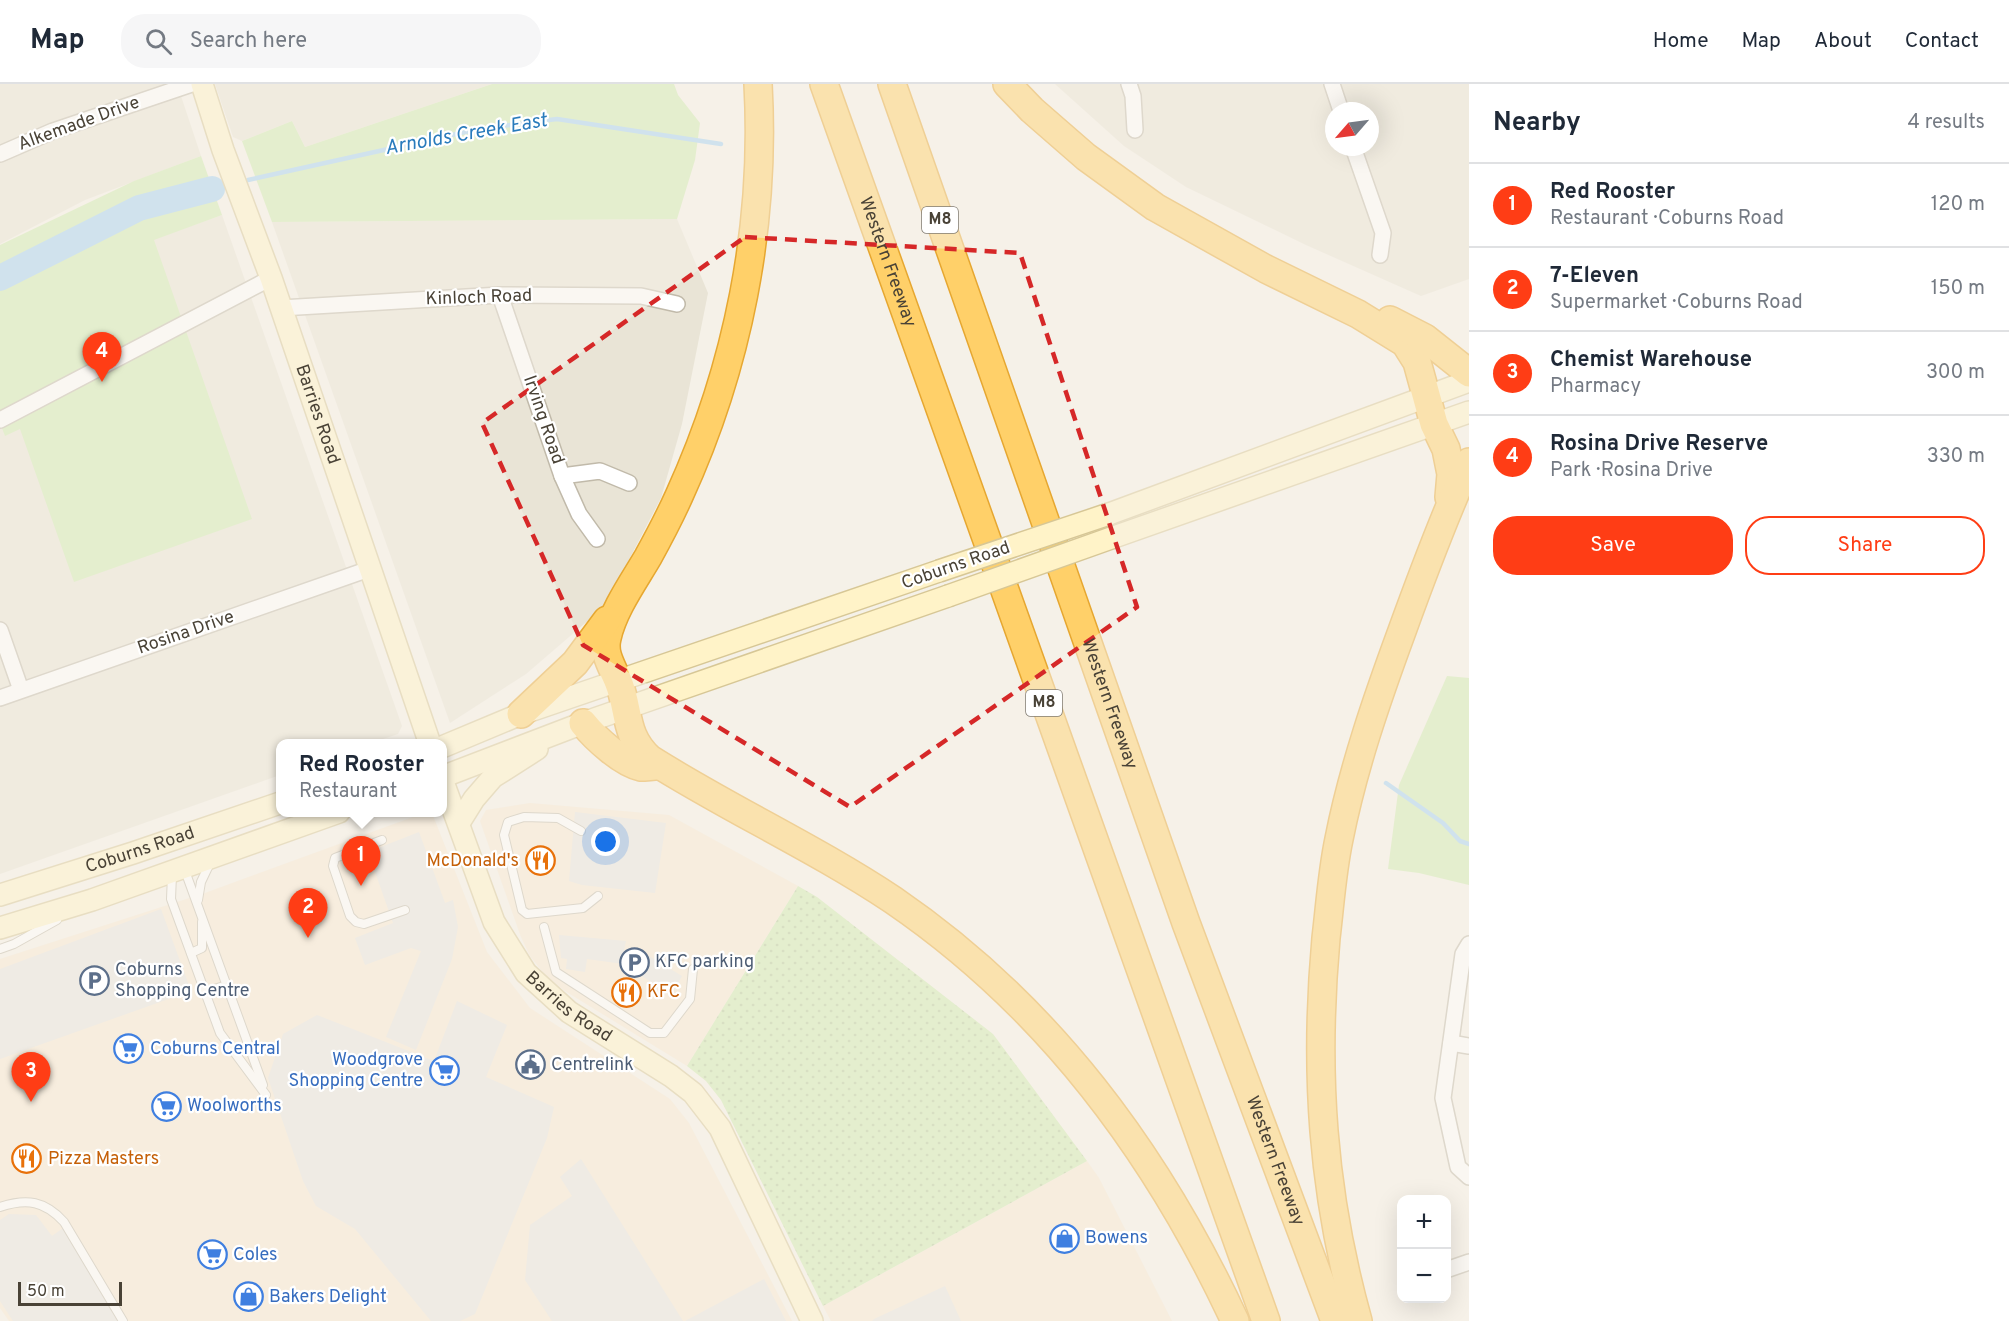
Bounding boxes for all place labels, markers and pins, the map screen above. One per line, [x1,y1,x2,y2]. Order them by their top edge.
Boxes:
pin: 4 [82,332,122,382]
pin: 1 [342,836,380,886]
restaurant icon: McDonald's [524,845,556,877]
place label: McDonald's [427,850,519,873]
pin: 2 [288,888,328,938]
parking icon: KFC parking [618,946,650,978]
place label: KFC parking [655,951,754,974]
place label: Coburns Shopping Centre [115,959,250,1003]
parking icon: Coburns Shopping Centre [78,964,110,996]
restaurant icon: KFC [610,976,642,1008]
place label: KFC [647,981,680,1004]
supermarket icon: Coburns Central [113,1033,145,1065]
place label: Coburns Central [150,1038,280,1061]
place label: Woodgrove Shopping Centre [288,1049,423,1093]
public building icon: Centrelink [514,1049,546,1081]
pin: 3 [12,1052,51,1102]
supermarket icon: Woodgrove Shopping Centre [428,1054,460,1086]
place label: Centrelink [551,1054,634,1077]
supermarket icon: Woolworths [150,1090,182,1122]
place label: Woolworths [187,1095,282,1118]
restaurant icon: Pizza Masters [11,1143,43,1175]
place label: Pizza Masters [48,1148,159,1171]
shop icon: Bowens [1048,1222,1080,1254]
place label: Bowens [1085,1227,1148,1250]
supermarket icon: Coles [196,1239,228,1271]
place label: Coles [233,1244,277,1267]
shop icon: Bakers Delight [232,1281,264,1313]
place label: Bakers Delight [269,1286,387,1309]

